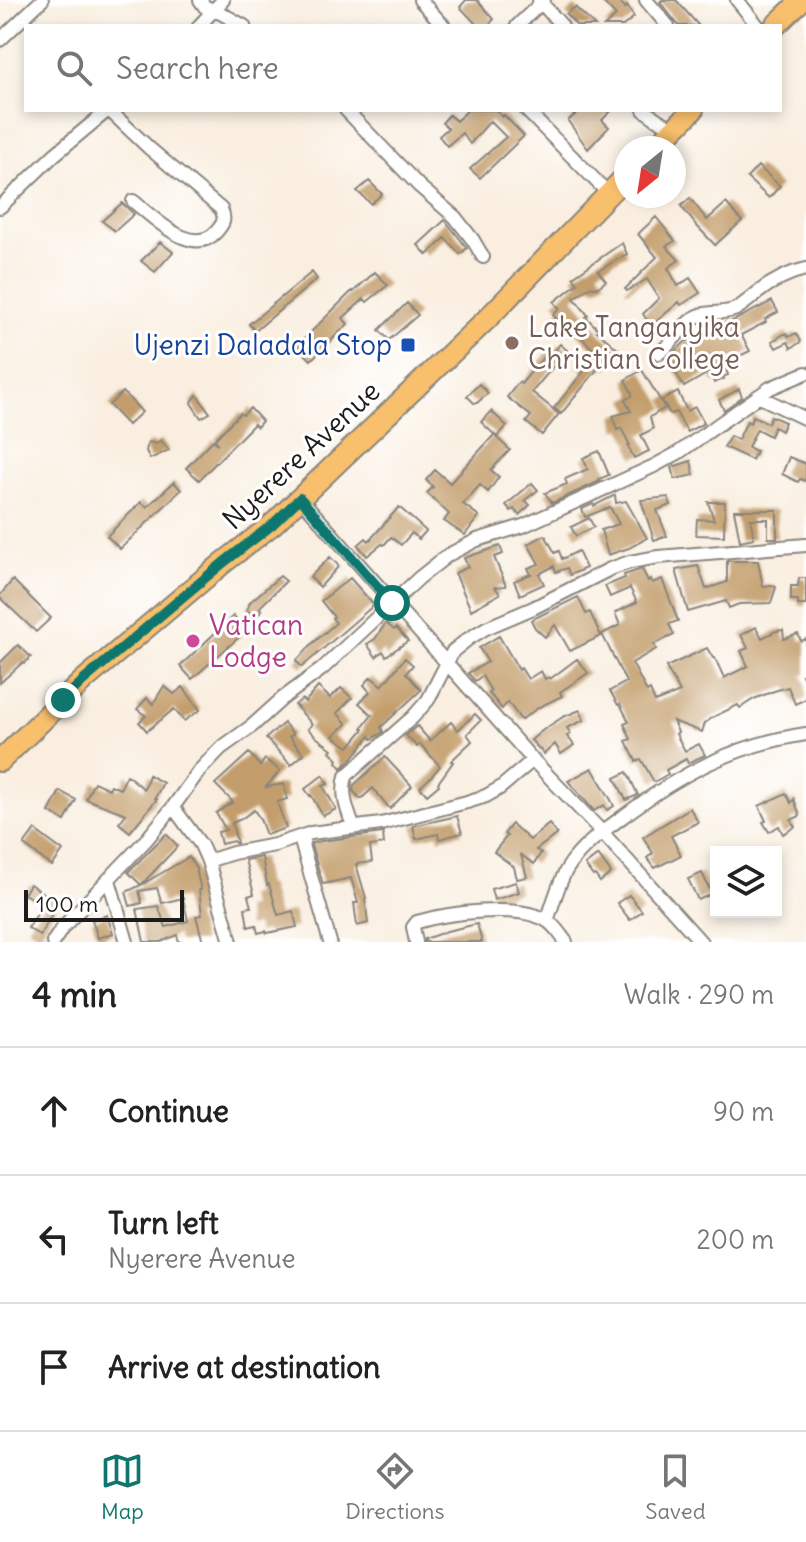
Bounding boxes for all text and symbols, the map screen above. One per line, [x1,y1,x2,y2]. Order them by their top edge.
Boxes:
search box [24,24,782,112]
icon: search [52,46,96,90]
text: Search here [116,49,279,87]
north arrow [614,136,686,208]
place label: Lake Tanganyika Christian College [528,309,740,377]
place label: Ujenzi Daladala Stop [134,327,392,363]
marker: Lake Tanganyika Christian College [503,334,521,352]
marker: Ujenzi Daladala Stop [399,336,417,354]
street label: Nyerere Avenue [215,373,387,537]
route start [374,585,410,621]
place label: Vatican Lodge [209,607,303,675]
marker: Vatican Lodge [184,632,202,650]
route end [45,682,81,718]
map controls [710,846,782,918]
button: layers [710,846,782,918]
scale bar [24,886,184,922]
text: 100 m [36,890,98,918]
text: 4 min [32,973,117,1016]
text: Walk · 290 m [624,978,774,1011]
icon: ahead [32,1089,76,1133]
text: Continue [108,1092,229,1130]
text: 90 m [713,1095,774,1128]
text: Turn left [108,1204,219,1242]
icon: left [32,1217,76,1261]
text: 200 m [697,1223,774,1256]
text: Nyerere Avenue [108,1242,296,1275]
icon: arrive [32,1345,76,1389]
text: Arrive at destination [108,1348,380,1386]
tab: Map [100,1449,144,1525]
tab: Directions [345,1449,445,1525]
tab: Saved [645,1449,706,1525]

